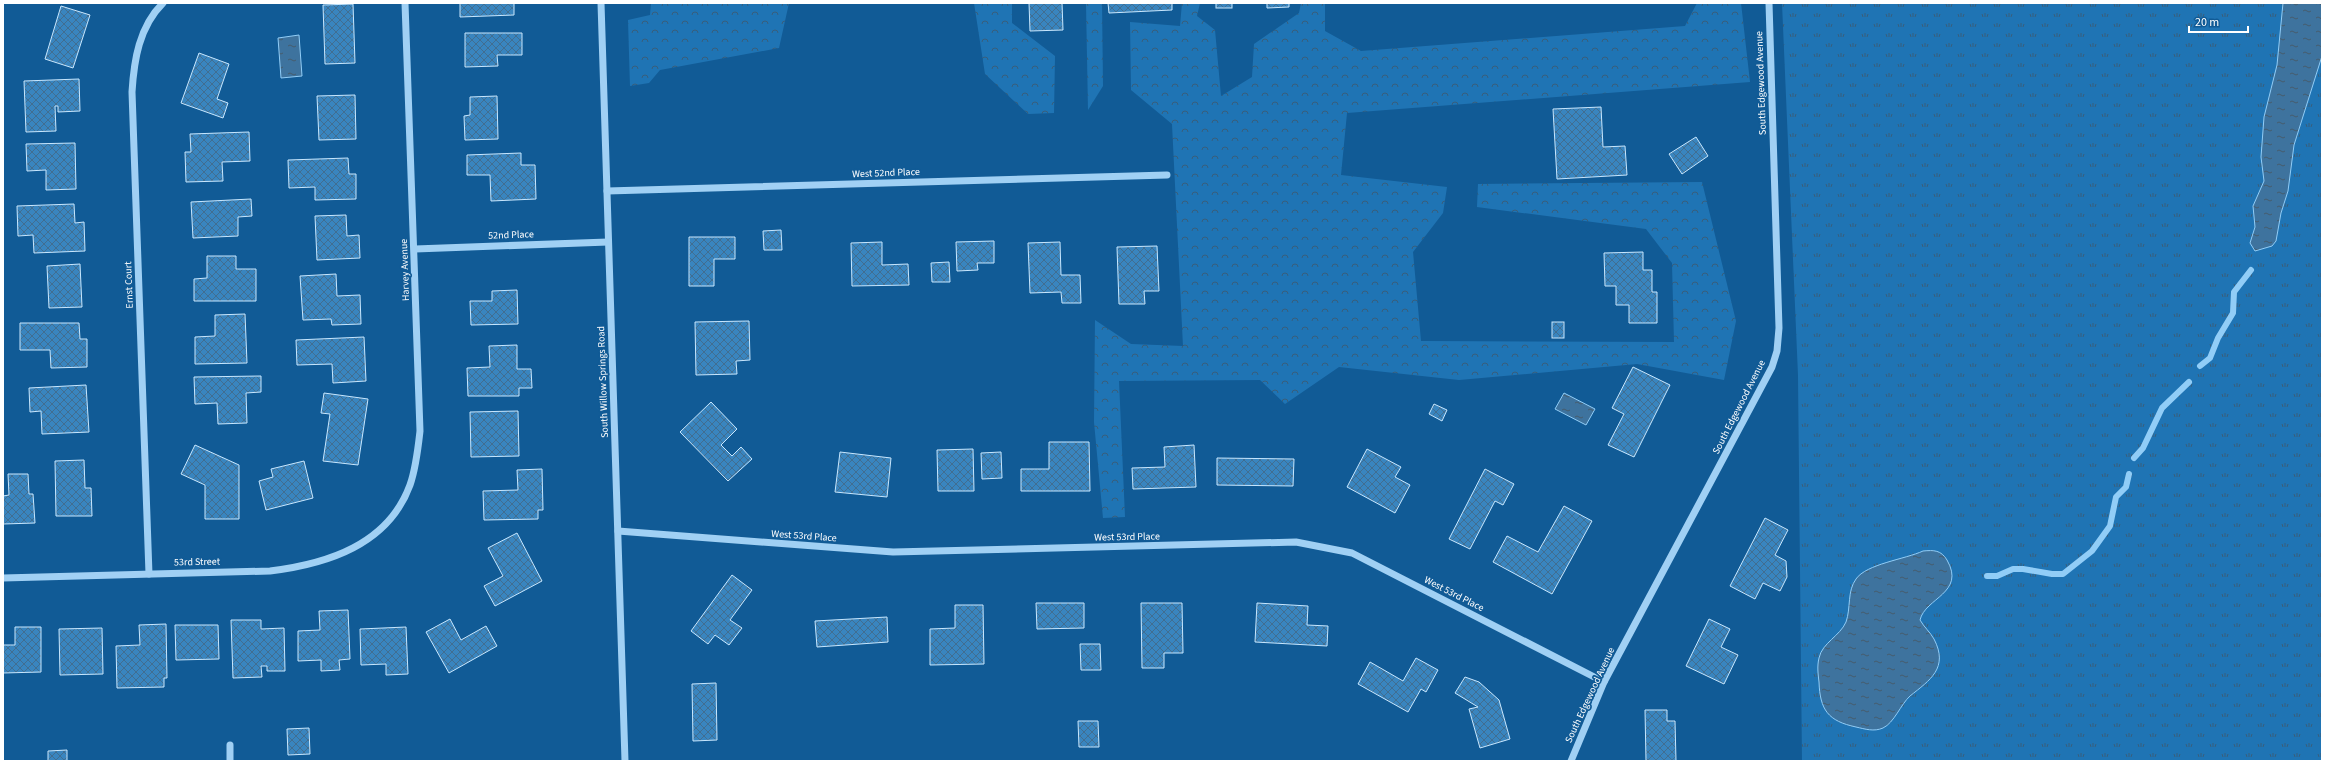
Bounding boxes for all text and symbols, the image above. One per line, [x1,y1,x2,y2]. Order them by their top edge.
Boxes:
scale bar [2189,8,2248,34]
text: 20 m [2195,14,2219,31]
street label: South Edgewood Avenue [1752,31,1770,135]
street label: West 52nd Place [852,165,920,181]
street label: 52nd Place [488,227,534,243]
street label: Harvey Avenue [397,239,413,301]
street label: Ernst Court [121,261,137,309]
street label: South Willow Springs Road [594,326,612,438]
street label: South Edgewood Avenue [1709,357,1769,457]
street label: West 53rd Place [771,527,837,545]
street label: West 53rd Place [1094,529,1160,545]
street label: 53rd Street [174,555,221,569]
street label: West 53rd Place [1422,573,1486,615]
street label: South Edgewood Avenue [1562,645,1618,745]

